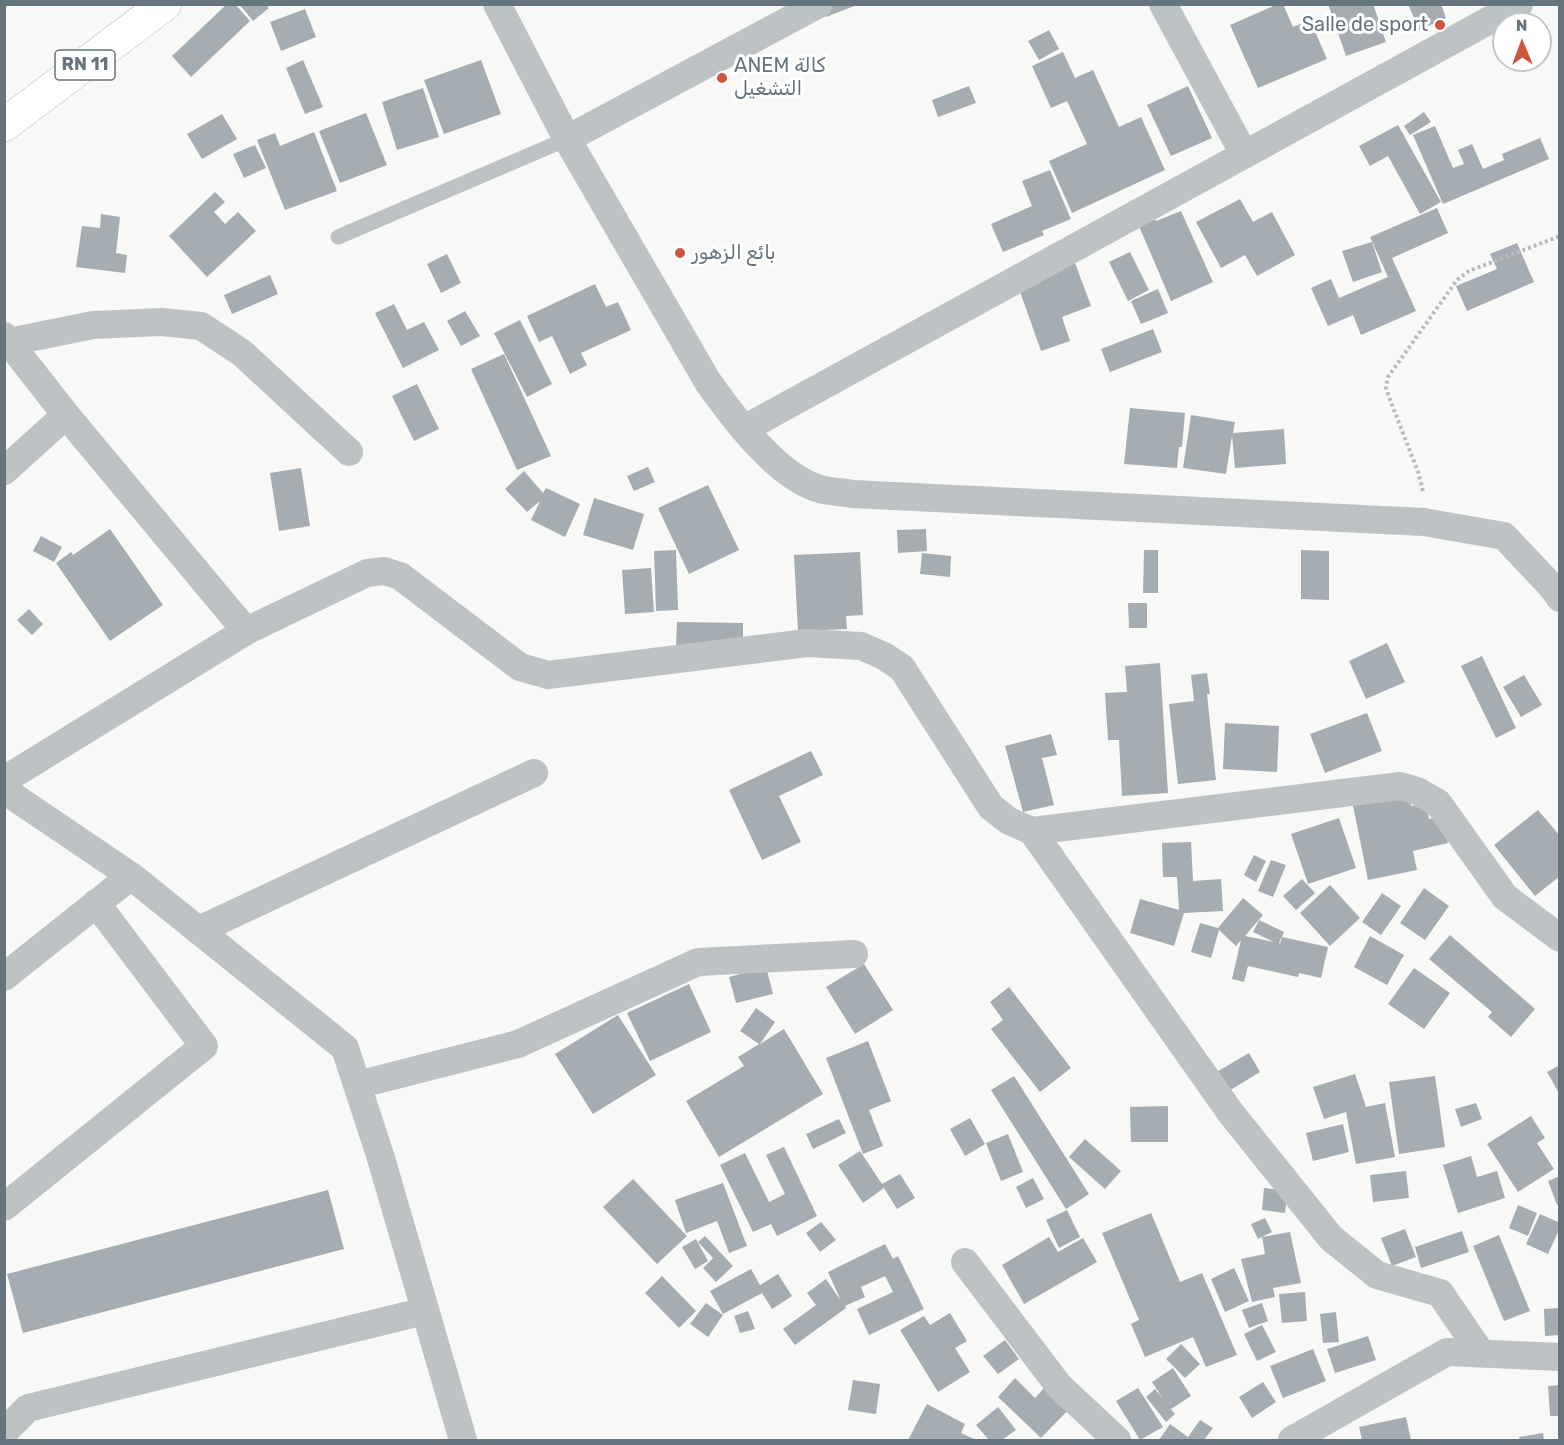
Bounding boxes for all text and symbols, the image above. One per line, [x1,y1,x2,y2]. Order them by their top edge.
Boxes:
north arrow [1492,12,1552,72]
place label: Salle de sport [1302,13,1428,37]
text: N [1516,16,1528,35]
marker: Salle de sport [1433,18,1447,32]
road number: RN 11 [55,50,115,80]
place label: ANEM كالة التشغيل [734,54,826,101]
marker: ANEM كالة التشغيل [715,71,729,85]
place label: بائع الزهور [692,241,776,265]
marker: بائع الزهور [673,246,687,260]

